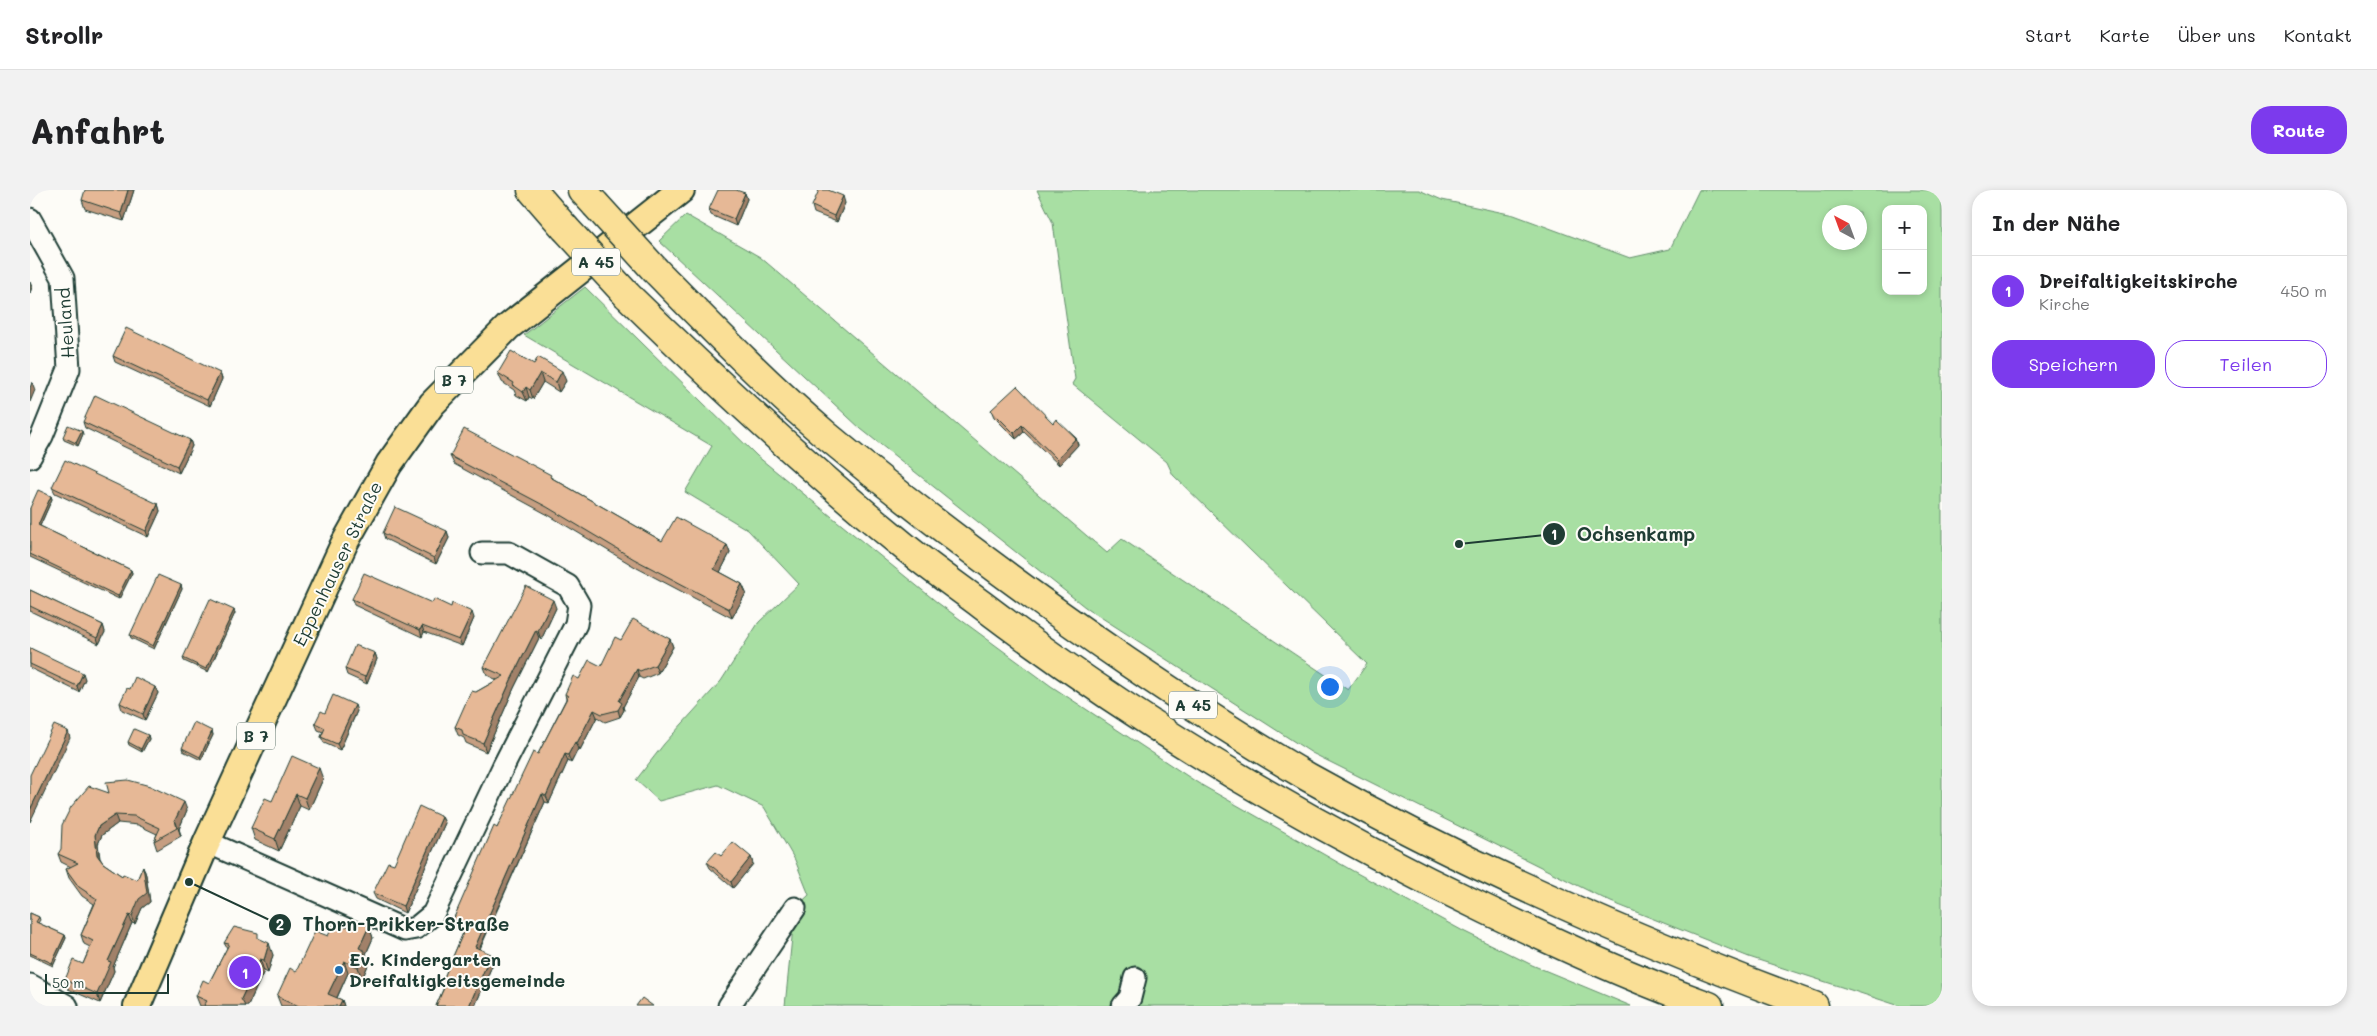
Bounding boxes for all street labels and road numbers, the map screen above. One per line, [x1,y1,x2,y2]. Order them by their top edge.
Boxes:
road number: A 45 [572,248,620,276]
street label: Heuland [51,287,79,359]
road number: B 7 [435,366,473,394]
street label: Eppenhauser Straße [287,477,387,650]
road number: A 45 [1169,692,1217,718]
road number: B 7 [237,722,275,750]

